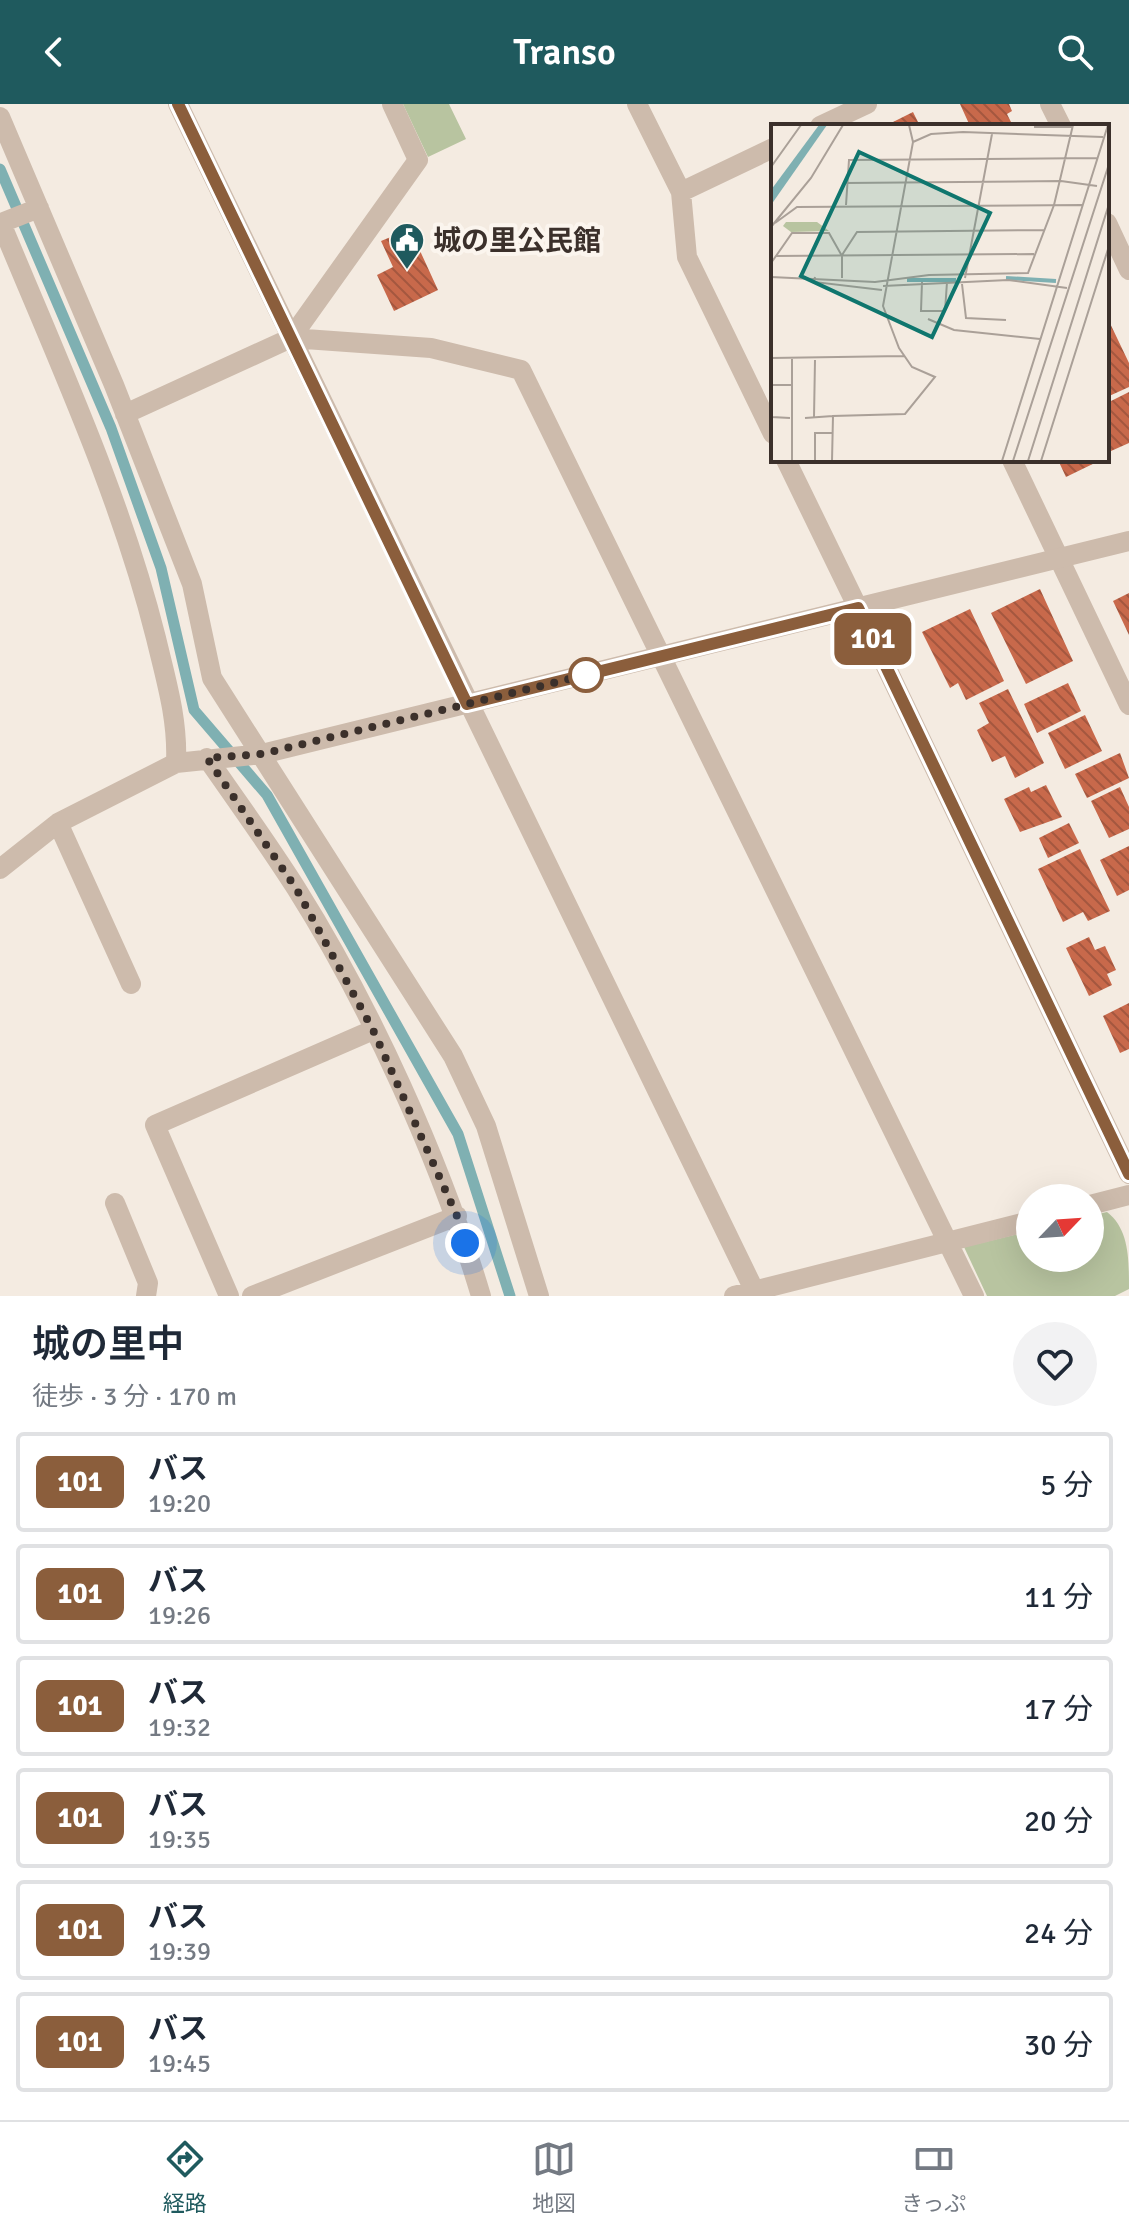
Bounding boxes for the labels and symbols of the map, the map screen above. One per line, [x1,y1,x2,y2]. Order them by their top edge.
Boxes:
inset map [771,124,1109,462]
public building icon: 城の里公民館 [388,221,426,271]
place label: 城の里公民館 [433,224,601,258]
line badge: 101 [827,613,919,665]
unlabelled marker [569,658,603,692]
north arrow [1016,1184,1104,1272]
your location [445,1223,485,1263]

